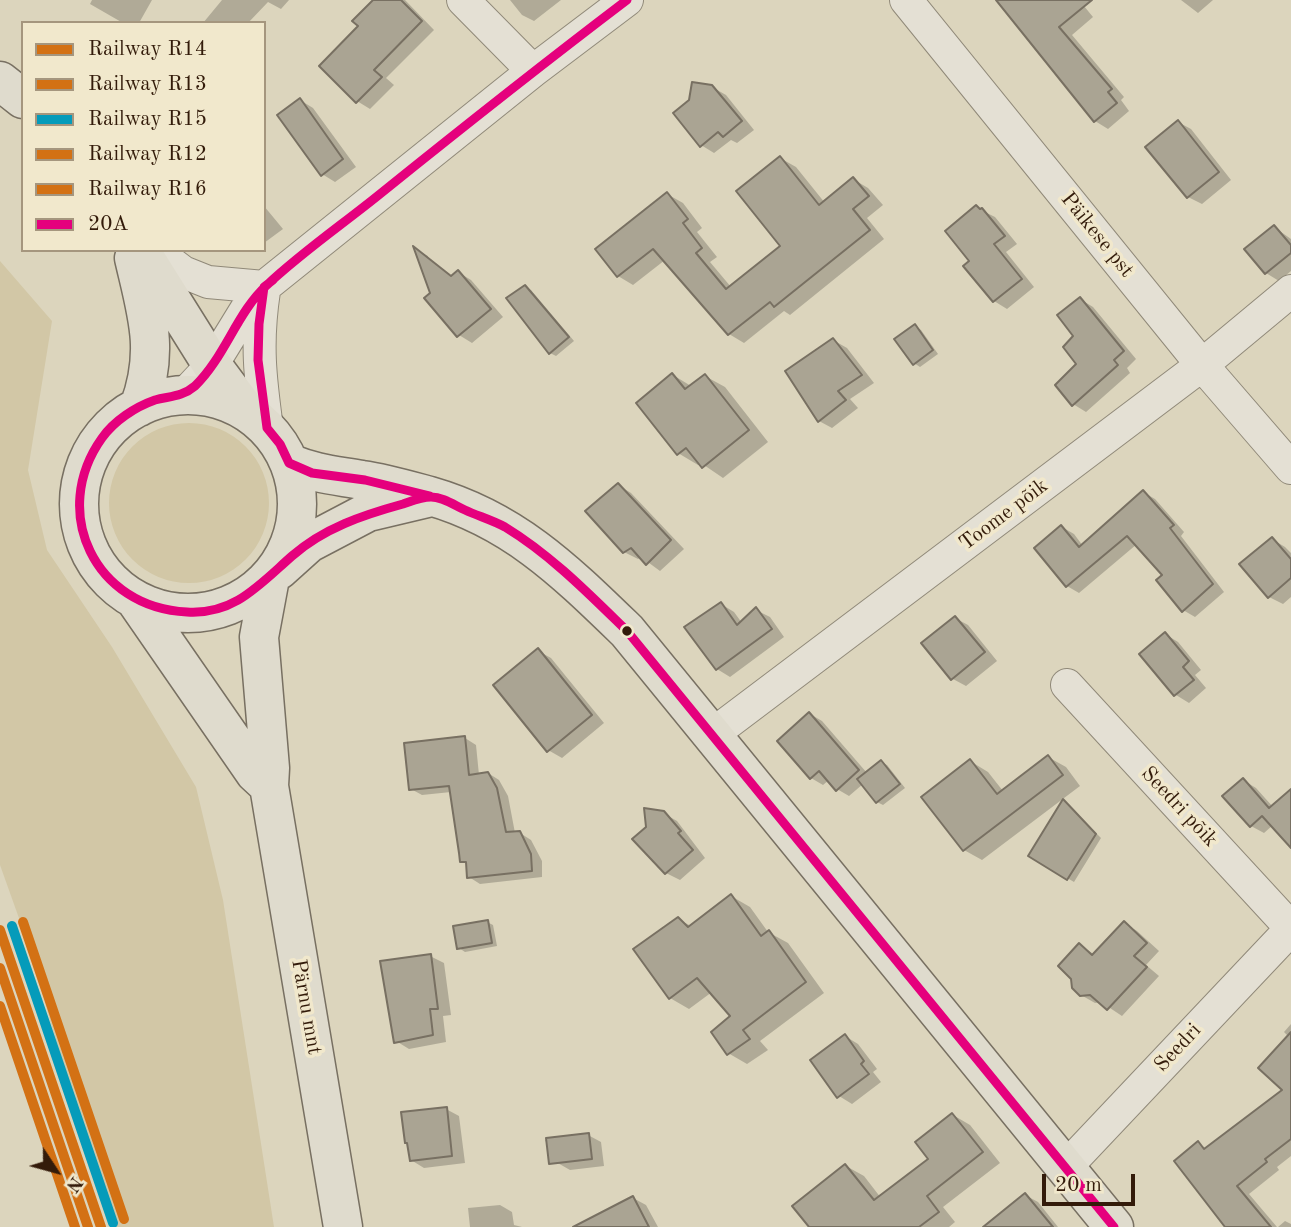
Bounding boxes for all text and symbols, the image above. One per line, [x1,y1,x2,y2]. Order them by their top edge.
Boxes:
legend [21,21,266,252]
text: Railway R14 [88,39,207,60]
text: Railway R13 [88,74,207,95]
text: Railway R15 [88,109,207,130]
text: Railway R12 [88,144,207,165]
text: Railway R16 [88,179,207,200]
street label: Päikese pst [1055,187,1139,283]
text: 20A [88,214,128,235]
street label: Toome põik [955,473,1053,557]
unlabelled marker [620,624,634,638]
street label: Seedri põik [1135,761,1223,853]
street label: Pärnu mnt [285,957,327,1057]
street label: Seedri [1149,1018,1207,1078]
north arrow [21,1136,91,1206]
scale bar [1046,1160,1139,1204]
text: N [61,1172,85,1195]
text: 20 m [1055,1175,1102,1196]

